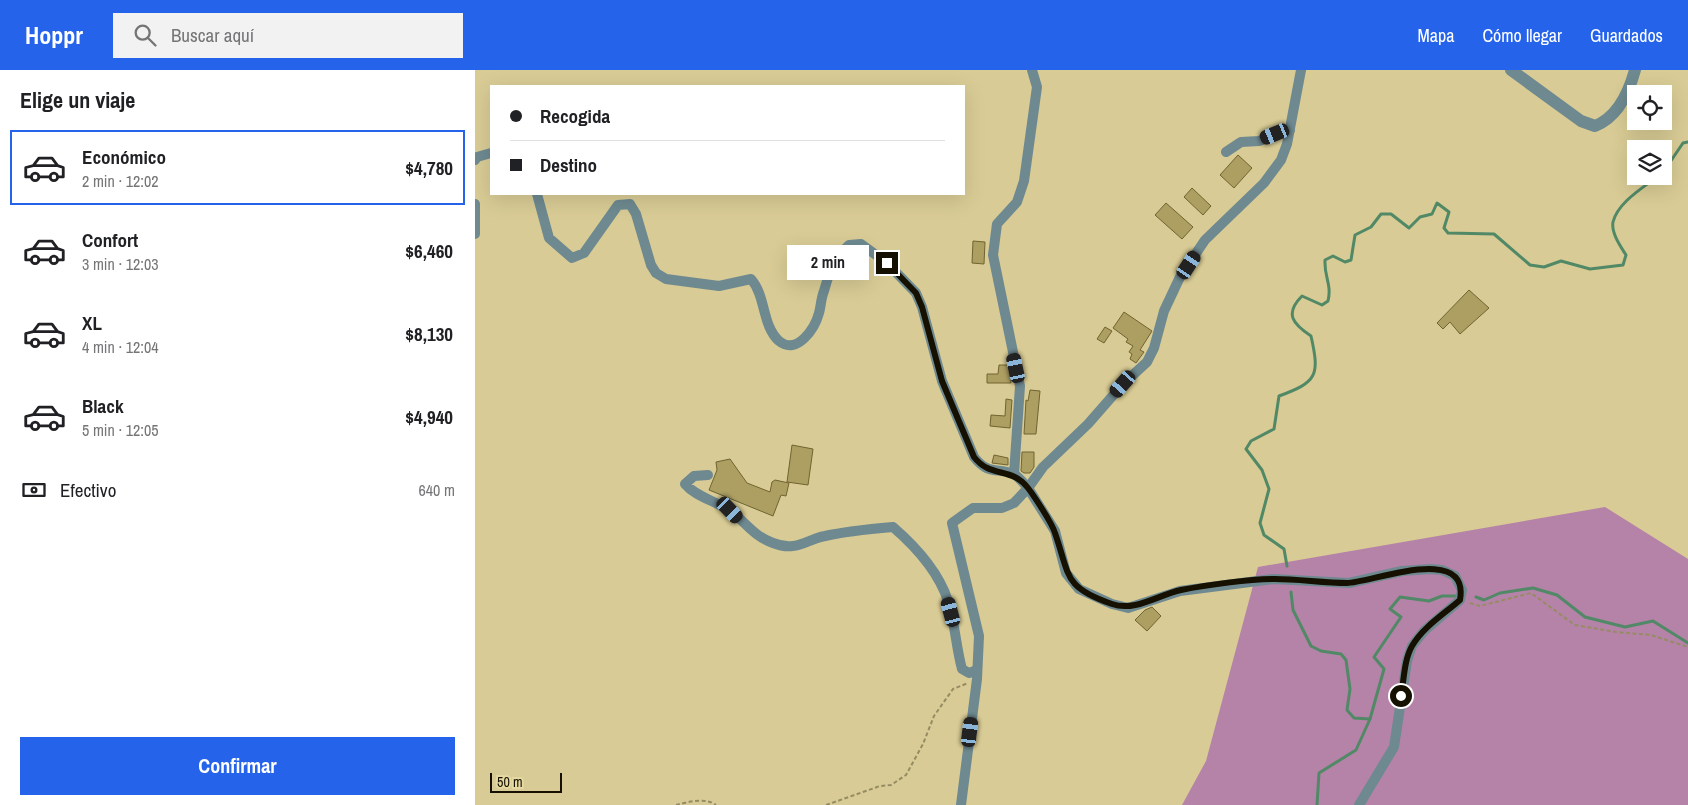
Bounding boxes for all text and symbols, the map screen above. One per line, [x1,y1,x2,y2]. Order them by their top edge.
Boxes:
search box [113,13,463,58]
text: Hoppr [25,19,83,51]
icon: search [131,21,159,49]
text: Buscar aquí [171,22,254,48]
text: Mapa [1417,23,1454,48]
text: Cómo llegar [1482,23,1562,48]
text: Guardados [1590,23,1663,48]
text: Elige un viaje [20,85,135,115]
map controls [1627,85,1672,185]
button: locate [1627,85,1672,130]
text: Recogida [540,103,610,129]
car [1258,121,1291,147]
button: layers [1627,140,1672,185]
text: Económico [82,144,166,170]
icon: car [22,145,67,190]
text: Destino [540,152,597,178]
text: $4,780 [405,155,453,181]
text: 2 min · 12:02 [82,170,159,192]
text: Confort [82,227,138,253]
icon: car [22,228,67,273]
text: $6,460 [405,238,453,264]
callout: 2 min [787,246,869,280]
car [1174,248,1203,282]
text: 2 min [811,251,845,273]
route end [876,252,898,274]
text: 3 min · 12:03 [82,253,159,275]
text: XL [82,310,102,336]
icon: car [22,311,67,356]
text: $8,130 [405,321,453,347]
text: 4 min · 12:04 [82,336,159,358]
car [1005,352,1026,384]
car [1107,368,1138,400]
text: Black [82,393,124,419]
icon: car [22,394,67,439]
text: $4,940 [405,404,453,430]
text: 5 min · 12:05 [82,419,159,441]
icon: cash [20,476,48,504]
text: Efectivo [60,477,116,503]
text: 640 m [419,479,455,501]
car [714,494,745,526]
car [939,596,962,628]
route start [1390,685,1412,707]
car [960,716,979,748]
button: Confirmar [20,737,455,795]
scale bar [490,770,563,793]
text: 50 m [497,773,523,791]

